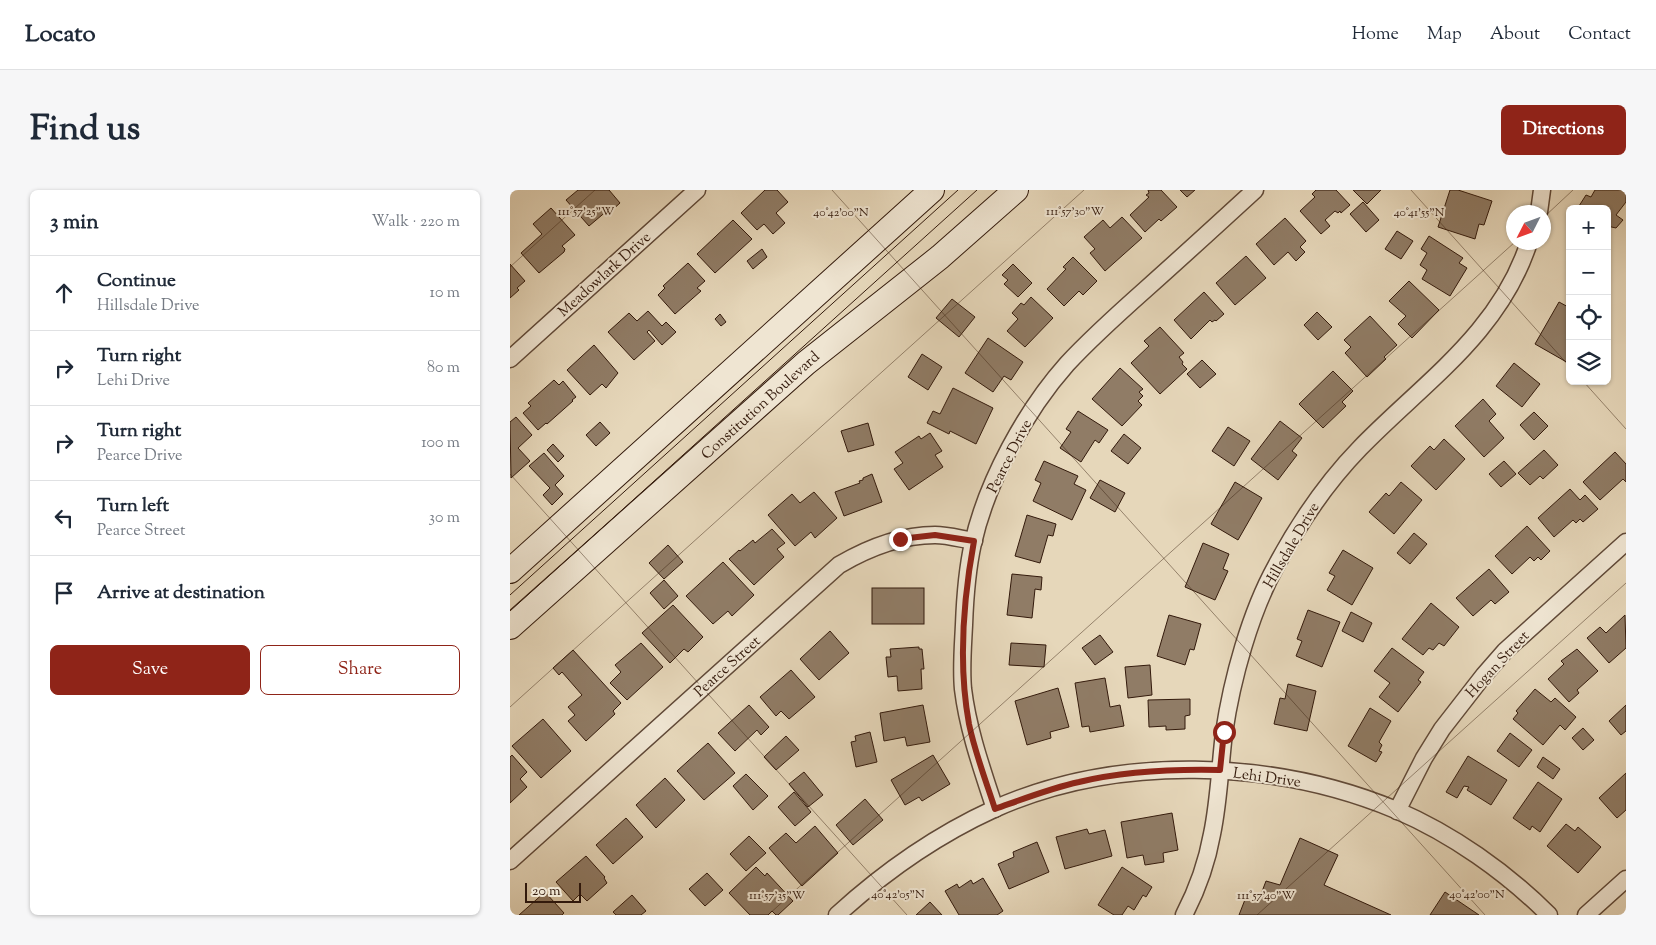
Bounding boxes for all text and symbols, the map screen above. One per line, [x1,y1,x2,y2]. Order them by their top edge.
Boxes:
text: Locato [25,18,96,52]
text: Home [1352,22,1399,48]
text: Map [1427,22,1462,48]
text: About [1490,22,1540,48]
text: Contact [1568,22,1631,48]
text: Find us [30,105,140,156]
button: Directions [1501,105,1626,155]
text: 111°57'25"W [558,203,615,221]
text: 111°57'30"W [1046,203,1105,221]
text: 40°42'00"N [813,204,869,222]
text: 40°41'55"N [1394,204,1445,222]
north arrow [1506,205,1551,250]
map controls [1566,205,1611,385]
button: + [1566,205,1611,250]
text: 3 min [50,208,99,238]
text: Walk · 220 m [372,211,460,234]
street label: Meadowlark Drive [554,228,656,323]
button: − [1566,250,1611,295]
text: Continue [97,268,176,295]
icon: ahead [50,279,78,307]
text: 10 m [430,282,460,305]
text: Hillsdale Drive [97,295,200,318]
button: locate [1566,295,1611,340]
button: layers [1566,340,1611,385]
text: Turn right [97,343,181,370]
street label: Constitution Boulevard [697,347,825,465]
icon: right [50,354,78,382]
text: 80 m [427,357,460,380]
text: Lehi Drive [97,370,170,393]
street label: Pearce Drive [983,416,1038,497]
text: Turn right [97,418,181,445]
icon: right [50,429,78,457]
text: 100 m [421,432,460,455]
text: Pearce Drive [97,445,183,468]
text: Turn left [97,493,169,520]
street label: Hillsdale Drive [1259,499,1325,593]
icon: left [50,504,78,532]
text: 30 m [429,507,460,530]
text: Pearce Street [97,520,185,543]
route end [889,528,912,551]
icon: arrive [50,579,78,607]
text: Arrive at destination [97,580,265,607]
street label: Hogan Street [1461,627,1535,703]
street label: Pearce Street [690,632,766,703]
button: Save [50,645,250,695]
button: Share [260,645,460,695]
route start [1213,721,1236,744]
street label: Lehi Drive [1232,763,1302,794]
scale bar [525,880,581,903]
text: 20 m [532,882,561,902]
text: 40°42'05"N [871,886,925,904]
text: 40°42'00"N [1449,886,1505,904]
text: 111°57'35"W [749,887,806,905]
text: 111°57'40"W [1237,887,1296,905]

